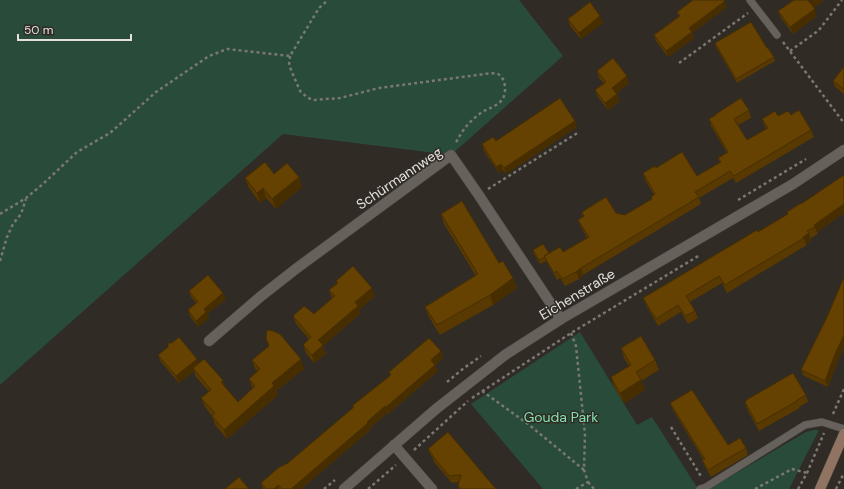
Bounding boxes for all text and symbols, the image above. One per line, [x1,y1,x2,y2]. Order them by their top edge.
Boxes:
scale bar [18,16,131,42]
text: 50 m [24,22,53,38]
street label: Schürmannweg [353,143,446,213]
street label: Eichenstraße [536,264,618,324]
park label: Gouda Park [524,408,598,426]

